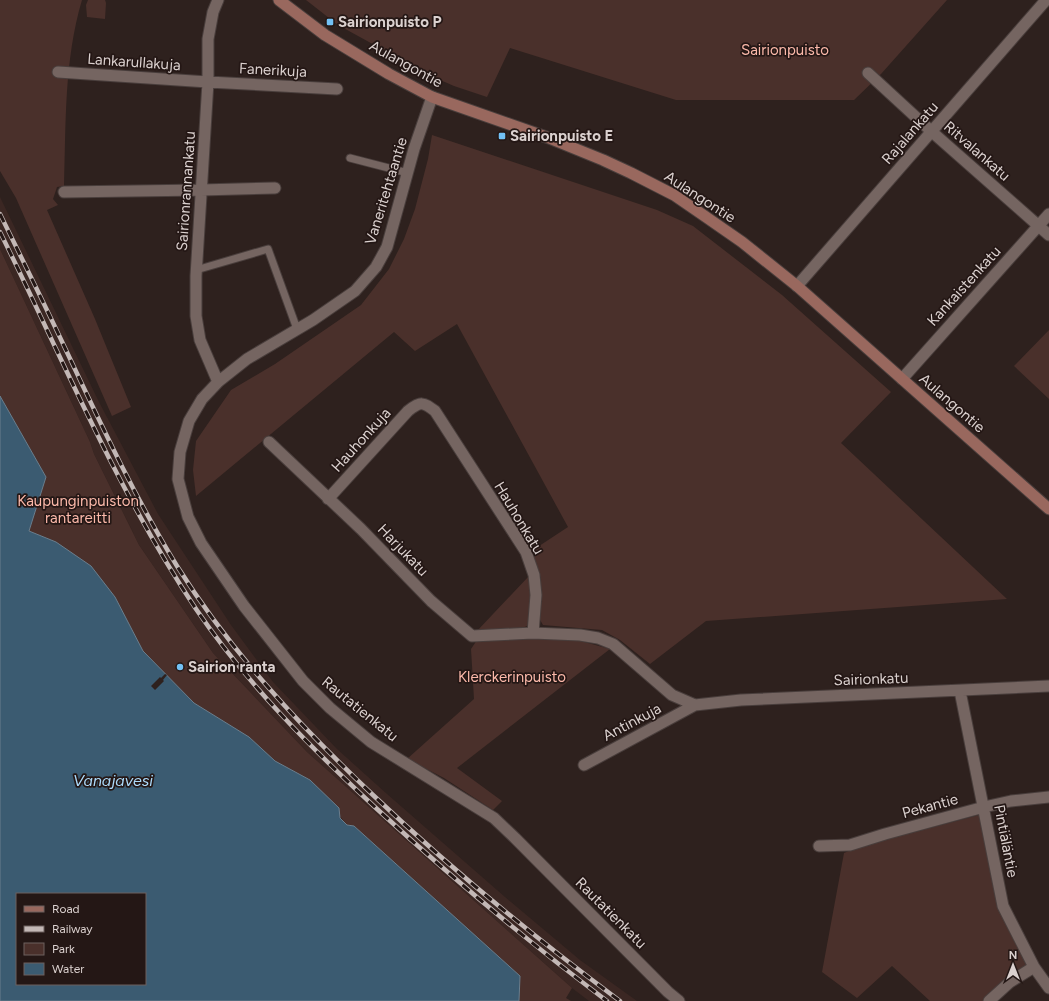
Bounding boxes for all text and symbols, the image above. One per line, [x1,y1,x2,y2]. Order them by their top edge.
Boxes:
place label: Sairionpuisto P [338,13,442,31]
marker: Sairionpuisto P [325,17,335,27]
street label: Aulangontie [366,36,446,92]
park label: Sairionpuisto [741,41,829,59]
street label: Lankarullakuja [87,50,181,74]
street label: Fanerikuja [238,59,308,81]
street label: Rajalankatu [878,98,942,168]
street label: Ritvalankatu [940,117,1014,185]
place label: Sairionpuisto E [510,127,613,145]
street label: Sairionrannankatu [173,130,199,252]
marker: Sairionpuisto E [497,131,507,141]
street label: Vaneritehtaantie [361,135,411,247]
street label: Aulangontie [661,167,739,227]
street label: Kankaistenkatu [923,242,1005,330]
street label: Aulangontie [916,370,988,436]
street label: Hauhonkuja [328,404,394,476]
street label: Hauhonkatu [490,478,548,558]
park label: Kaupunginpuiston rantareitti [17,492,139,527]
street label: Harjukatu [374,520,432,580]
place label: Sairion ranta [188,658,276,676]
marker: Sairion ranta [175,662,185,672]
park label: Klerckerinpuisto [458,668,566,686]
street label: Sairionkatu [833,669,909,689]
street label: Rautatienkatu [318,673,402,745]
street label: Antinkuja [600,699,664,745]
water label: Vanajavesi [73,771,153,790]
street label: Pekantie [900,790,960,822]
street label: Pintiäläntie [990,803,1022,879]
street label: Rautatienkatu [572,874,650,952]
legend [16,893,146,985]
text: Road [52,902,80,916]
text: Railway [52,922,93,936]
text: Park [52,942,75,956]
north arrow [993,945,1033,985]
text: N [1009,949,1017,962]
text: Water [52,962,84,976]

